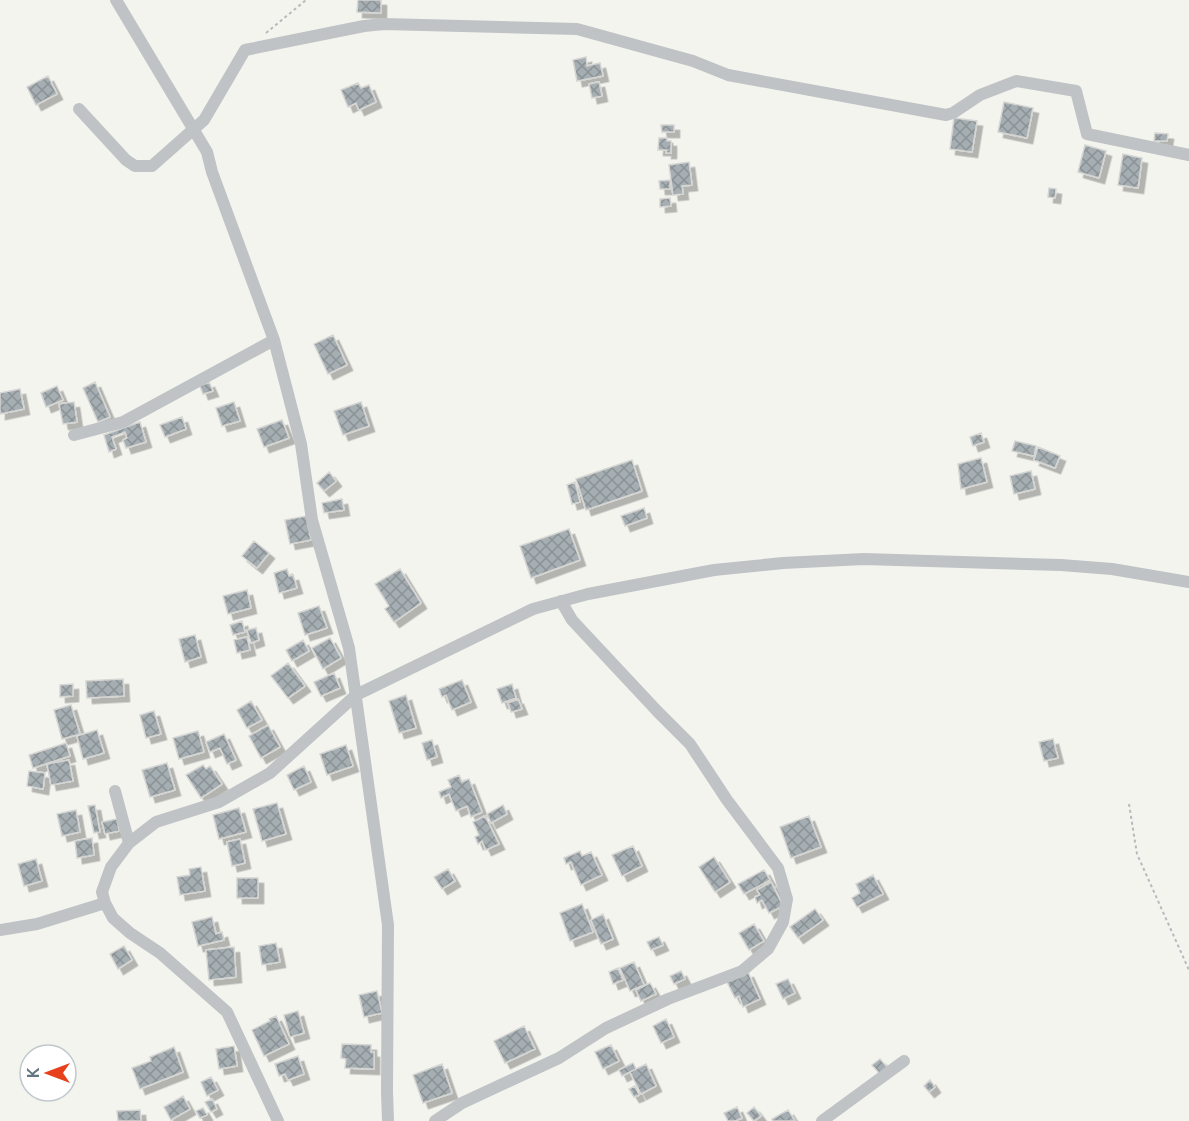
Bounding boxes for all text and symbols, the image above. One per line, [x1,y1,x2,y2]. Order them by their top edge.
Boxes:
north arrow [18,1043,78,1103]
text: K [24,1067,42,1078]

